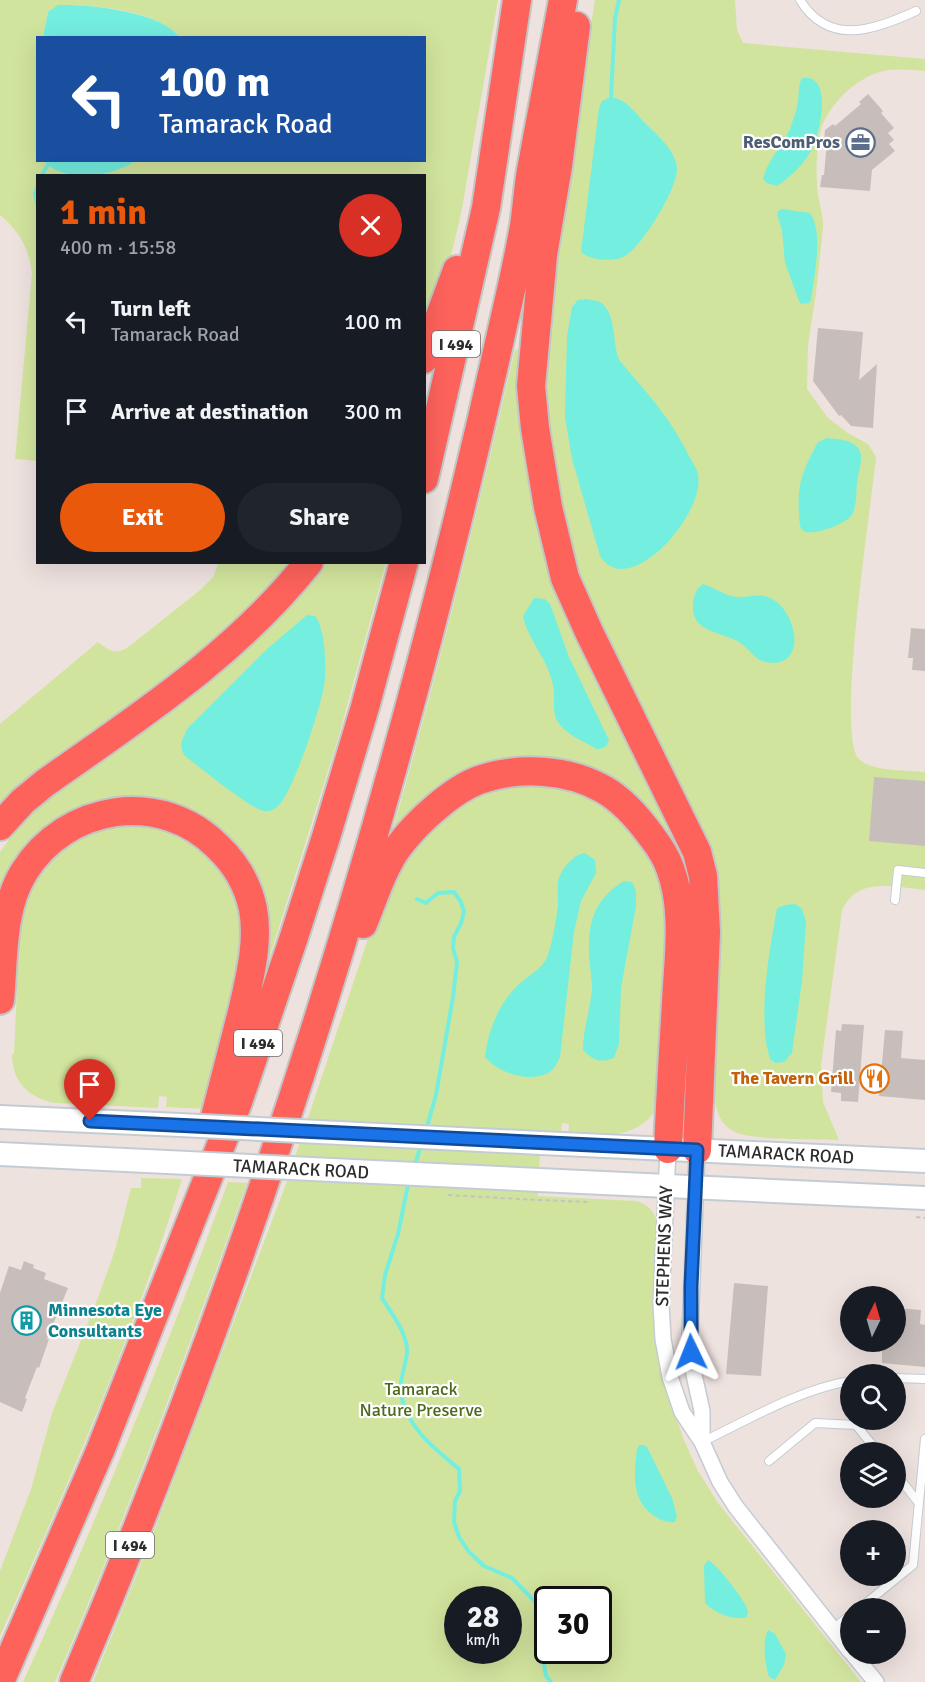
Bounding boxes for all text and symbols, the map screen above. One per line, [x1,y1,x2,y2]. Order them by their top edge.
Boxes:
text: 100 m [159,57,270,108]
icon: left [60,60,138,138]
text: Tamarack Road [159,108,333,141]
office icon: ResComPros [845,126,877,158]
place label: ResComPros [743,131,840,153]
text: 1 min [60,190,147,235]
button: close [339,194,402,257]
text: 400 m · 15:58 [60,235,176,260]
text: Turn left [111,295,191,322]
icon: left [60,305,93,338]
text: 100 m [344,308,402,335]
text: Tamarack Road [111,322,240,347]
road number: I 494 [432,331,480,357]
icon: arrive [60,395,93,428]
text: Arrive at destination [111,398,308,425]
text: 300 m [344,398,402,425]
button: Exit [60,483,225,552]
button: Share [237,483,402,552]
road number: I 494 [234,1030,282,1056]
pin [64,1059,115,1121]
restaurant icon: The Tavern Grill [859,1062,891,1094]
place label: The Tavern Grill [731,1067,854,1089]
icon: arrive [73,1068,106,1101]
street label: TAMARACK ROAD [717,1139,855,1169]
street label: TAMARACK ROAD [232,1154,370,1184]
street label: STEPHENS WAY [651,1185,677,1307]
north arrow [840,1286,906,1352]
map controls [840,1286,906,1664]
place label: Minnesota Eye Consultants [48,1299,162,1342]
building icon: Minnesota Eye Consultants [11,1304,43,1336]
position arrow [659,1320,723,1384]
button: search [840,1364,906,1430]
park label: Tamarack Nature Preserve [360,1378,482,1421]
button: layers [840,1442,906,1508]
button: + [840,1520,906,1586]
road number: I 494 [106,1532,154,1558]
speed limit sign: 30 [534,1586,612,1664]
button: − [840,1598,906,1664]
text: 28 [467,1599,499,1636]
text: km/h [466,1631,500,1649]

